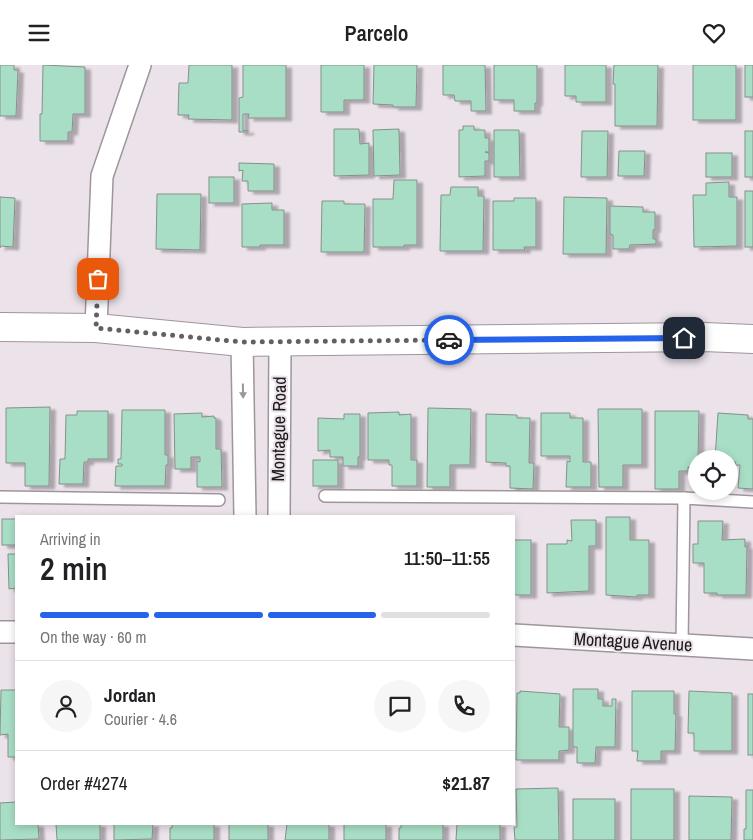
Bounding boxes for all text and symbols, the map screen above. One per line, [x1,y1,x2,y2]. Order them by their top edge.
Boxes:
text: Parcelo [345,18,408,48]
icon: menu [25,19,53,47]
icon: heart [700,19,728,47]
pin [77,258,119,300]
icon: bag [84,265,112,293]
courier [424,315,474,365]
pin [663,317,705,359]
icon: home [670,324,698,352]
icon: car [435,326,463,354]
street label: Montague Road [265,376,292,482]
one-way arrow [239,383,247,399]
map controls [688,450,738,500]
button: locate [688,450,738,500]
text: Arriving in [40,528,101,550]
text: 11:50–11:55 [404,545,490,571]
text: 2 min [40,547,108,590]
text: On the way · 60 m [40,626,146,648]
street label: Montague Avenue [573,626,693,657]
button: person [40,680,92,732]
button: chat [374,680,426,732]
button: phone [438,680,490,732]
text: Jordan [104,682,156,708]
text: Courier · 4.6 [104,708,177,730]
text: Order #4274 [40,770,127,796]
text: $21.87 [442,770,490,796]

